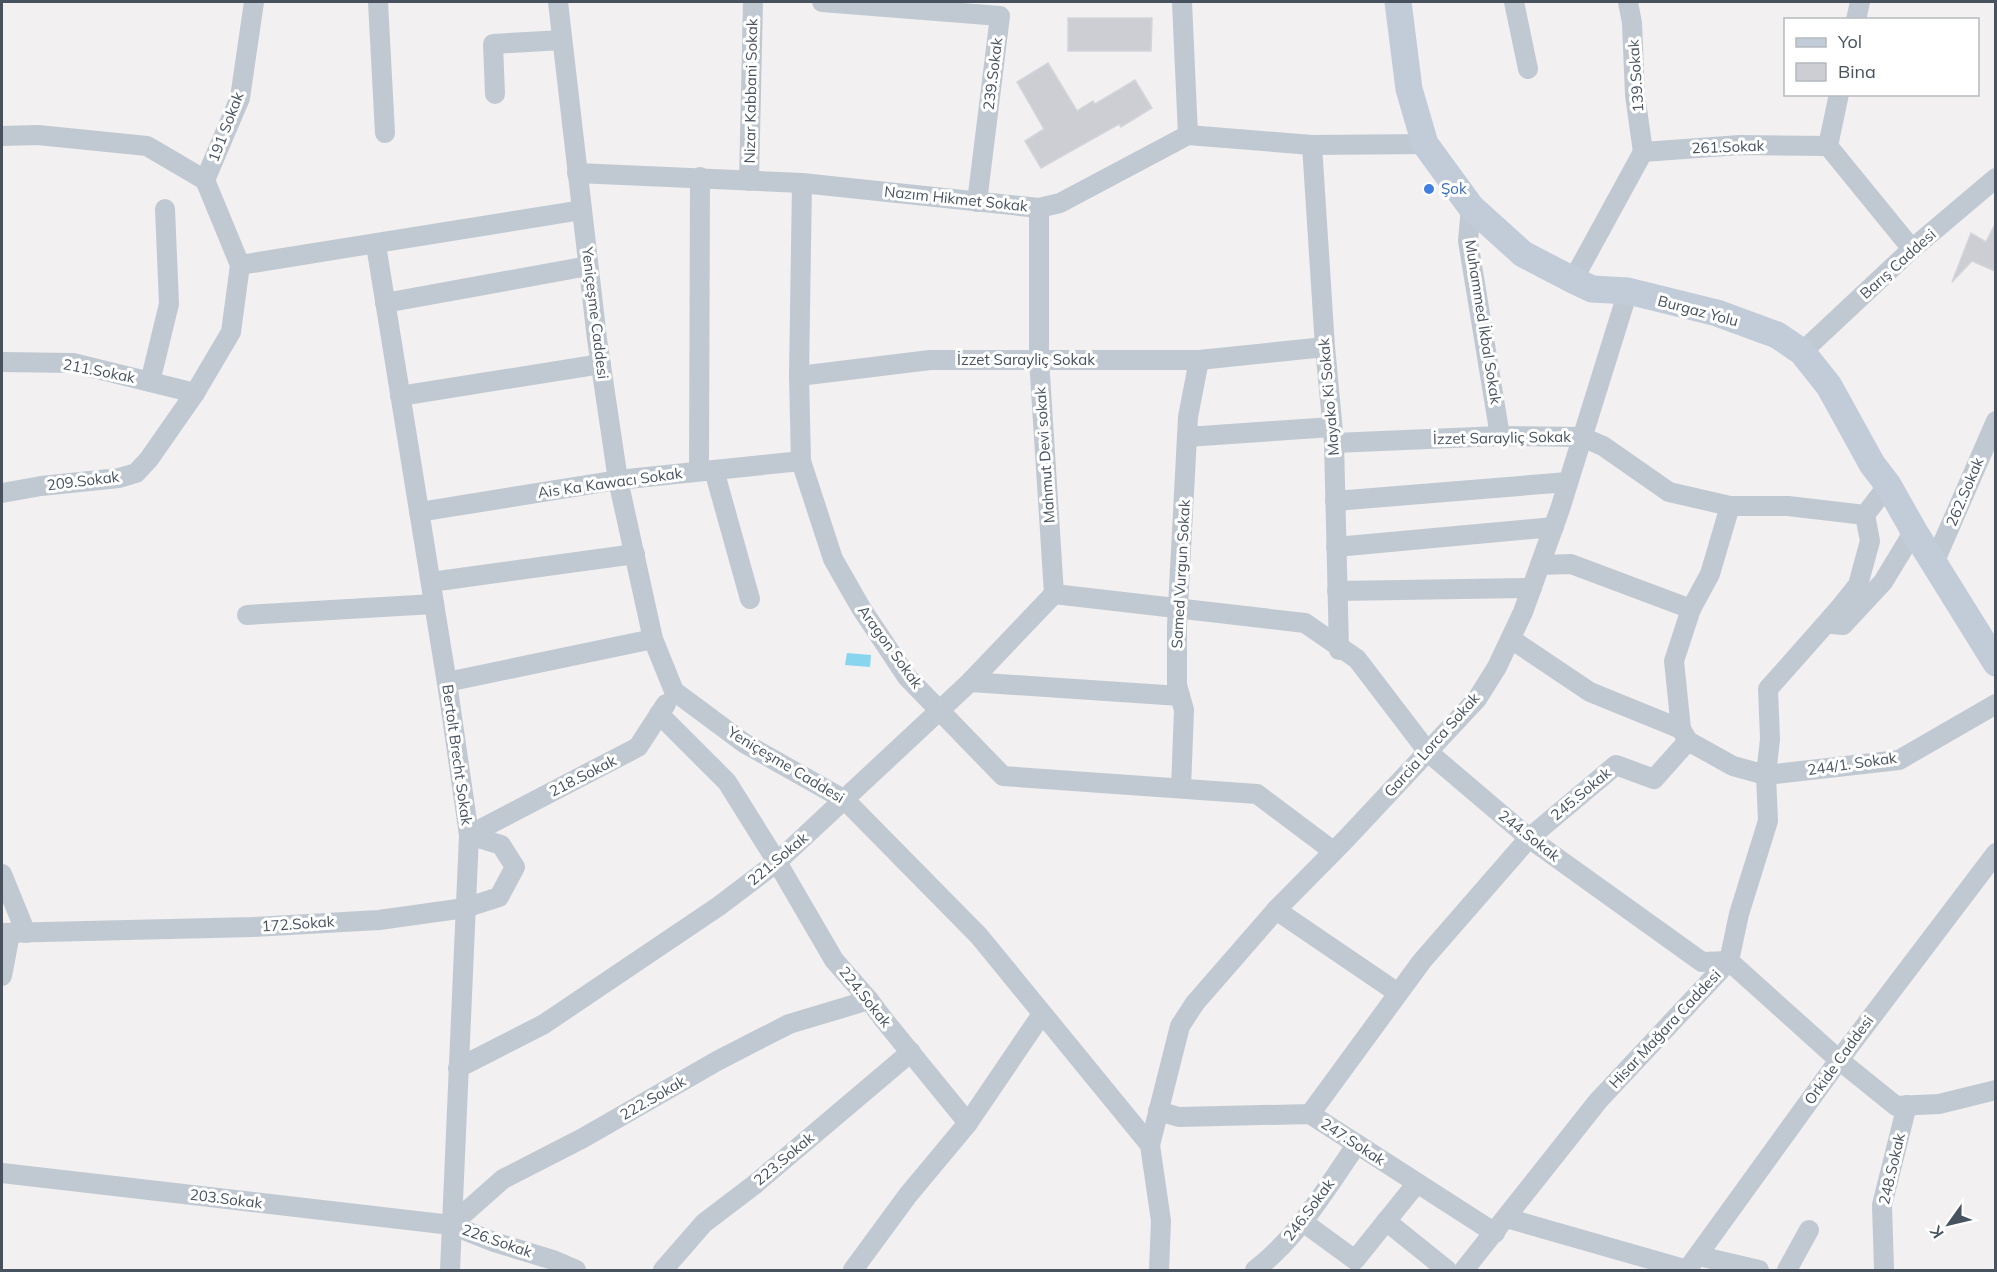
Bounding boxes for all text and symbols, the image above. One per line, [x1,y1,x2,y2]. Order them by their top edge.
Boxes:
street label: Nizar Kabbani Sokak [740,18,761,164]
legend [1784,18,1979,96]
text: Yol [1837,30,1862,53]
street label: 239.Sokak [979,36,1006,111]
street label: 139.Sokak [1623,39,1648,113]
text: Bina [1838,60,1876,83]
street label: 191 Sokak [204,89,248,164]
street label: 261.Sokak [1691,136,1765,157]
place label: Şok [1441,179,1467,198]
street label: Nazım Hikmet Sokak [883,182,1029,216]
marker: Şok [1422,182,1436,196]
street label: Barış Caddesi [1856,225,1940,303]
street label: Muhammed İkbal Sokak [1461,238,1506,406]
street label: Yeniçeşme Caddesi [578,245,613,380]
street label: Burgaz Yolu [1656,291,1741,330]
street label: Mayako Ki Sokak [1314,337,1343,457]
street label: İzzet Sarayliç Sokak [957,350,1095,369]
street label: 211.Sokak [62,354,137,387]
street label: Mahmut Devi sokak [1030,386,1059,524]
street label: İzzet Sarayliç Sokak [1433,427,1571,448]
street label: 262.Sokak [1942,454,1988,529]
street label: Ais Ka Kawacı Sokak [536,463,684,502]
street label: 209.Sokak [46,467,121,494]
street label: Samed Vurgun Sokak [1167,499,1194,649]
street label: Aragon Sokak [854,601,927,692]
street label: Bertolt Brecht Sokak [438,683,477,827]
street label: Garcia Lorca Sokak [1380,688,1484,801]
street label: Yeniçeşme Caddesi [724,722,848,807]
street label: 244/1. Sokak [1806,748,1898,779]
street label: 218.Sokak [546,750,620,801]
street label: 245.Sokak [1547,763,1615,824]
street label: 244.Sokak [1495,806,1564,866]
street label: 221.Sokak [744,828,812,889]
street label: 172.Sokak [261,911,335,936]
street label: 224.Sokak [835,962,896,1031]
street label: Hisar Mağara Caddesi [1605,965,1725,1092]
street label: Orkide Caddesi [1800,1011,1877,1108]
street label: 222.Sokak [616,1071,689,1124]
street label: 247.Sokak [1318,1114,1389,1170]
street label: 223.Sokak [750,1128,818,1189]
street label: 248.Sokak [1874,1131,1909,1207]
street label: 246.Sokak [1279,1175,1338,1245]
street label: 203.Sokak [189,1185,264,1212]
north arrow [1919,1194,1979,1254]
street label: 226.Sokak [460,1220,535,1261]
text: K [1925,1221,1948,1242]

